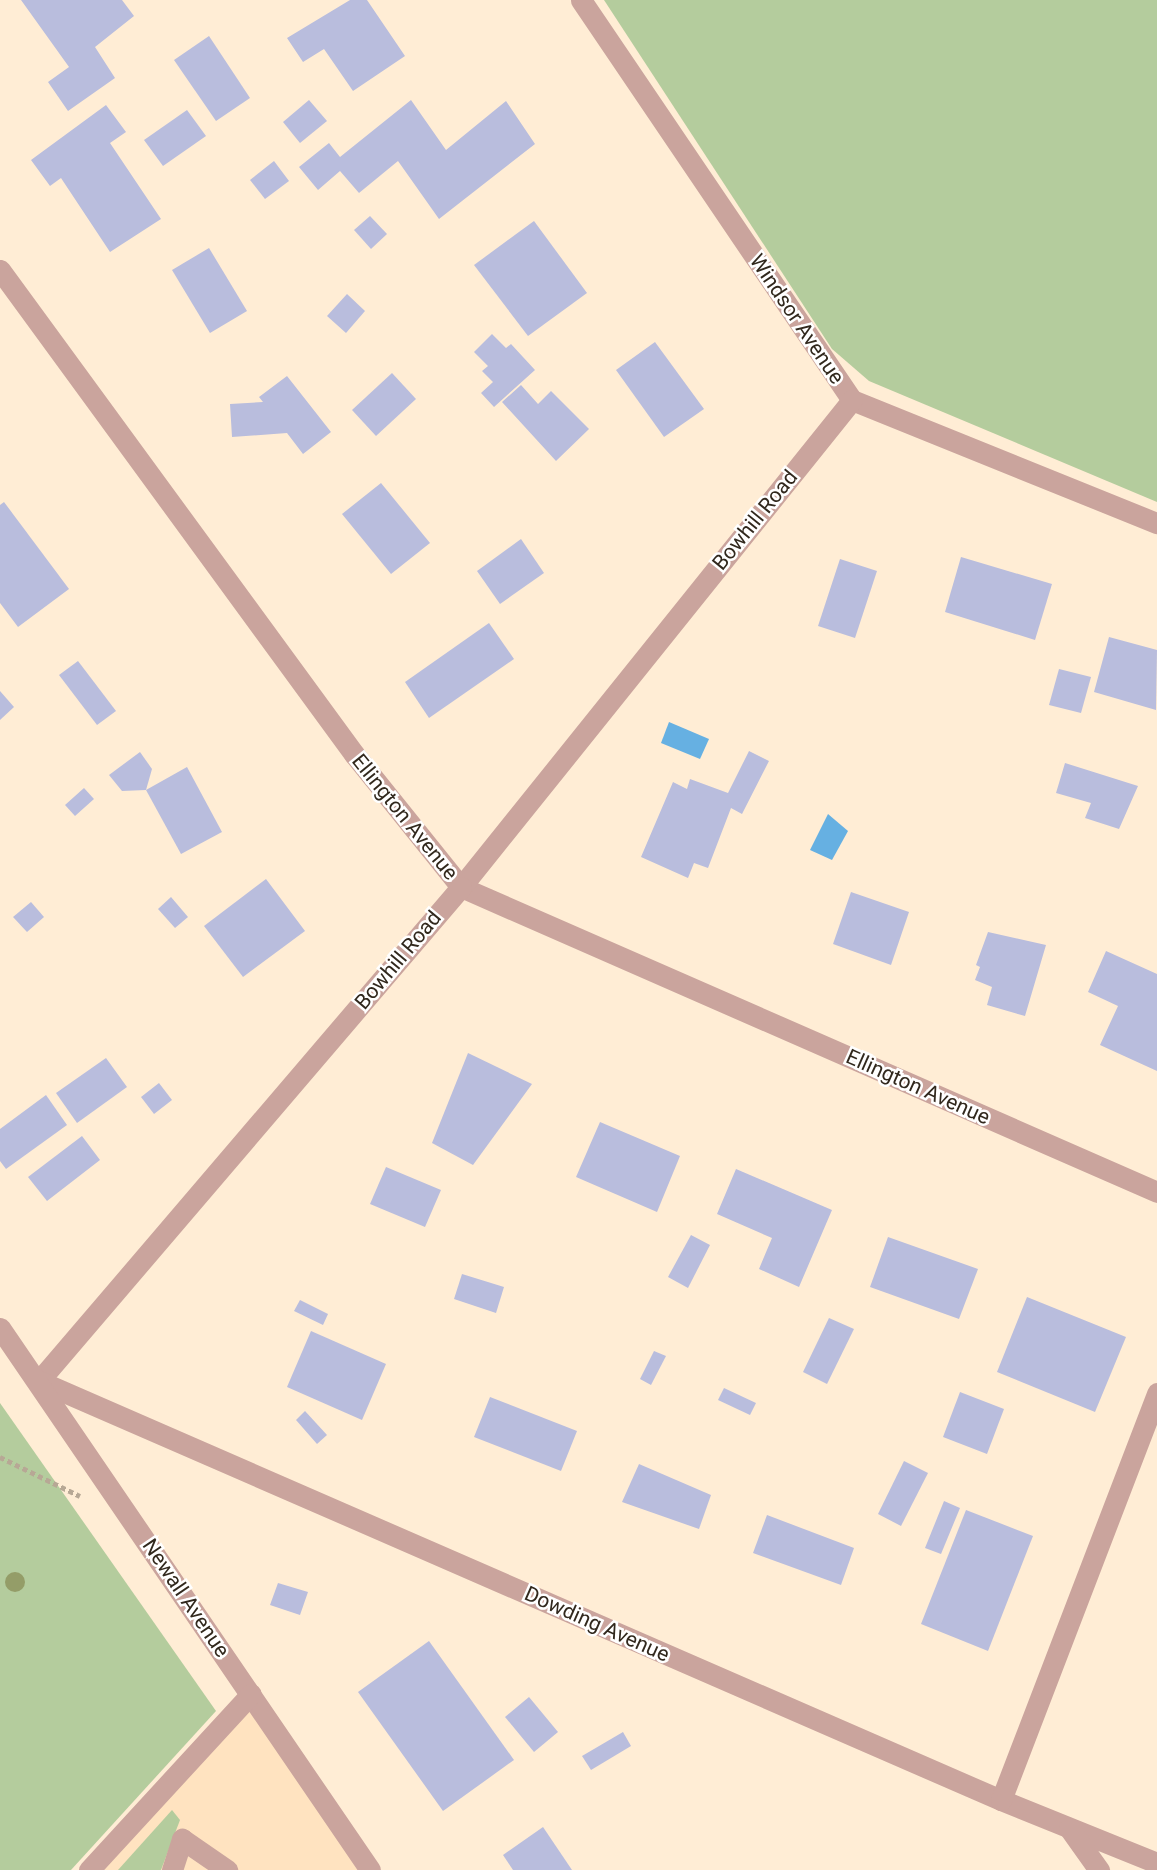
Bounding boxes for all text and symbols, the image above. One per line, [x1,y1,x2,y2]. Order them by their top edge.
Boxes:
street label: Windsor Avenue [744,249,850,389]
street label: Bowhill Road [707,465,803,575]
street label: Ellington Avenue [347,749,463,885]
street label: Bowhill Road [349,906,447,1014]
street label: Ellington Avenue [842,1044,994,1130]
street label: Newall Avenue [137,1534,235,1662]
street label: Dowding Avenue [521,1581,673,1667]

